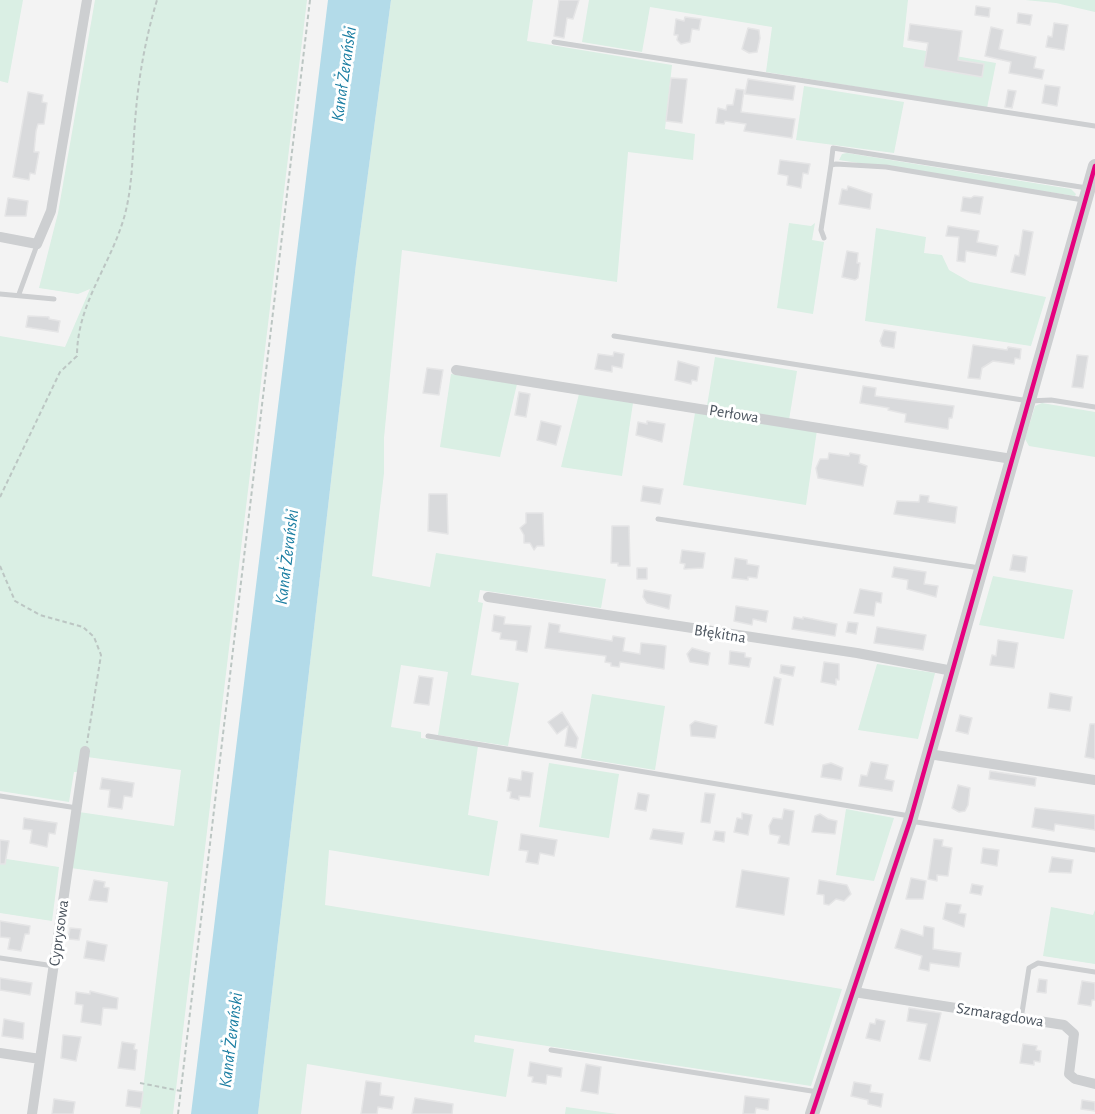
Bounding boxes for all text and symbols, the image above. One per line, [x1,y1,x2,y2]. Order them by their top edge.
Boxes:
water label: Kanał Żerański [327,25,361,123]
street label: Perłowa [708,401,760,427]
water label: Kanał Żerański [270,508,304,606]
street label: Błękitna [693,620,747,648]
street label: Cyprysowa [45,899,73,967]
water label: Kanał Żerański [214,991,248,1089]
street label: Szmaragdowa [955,999,1045,1031]

